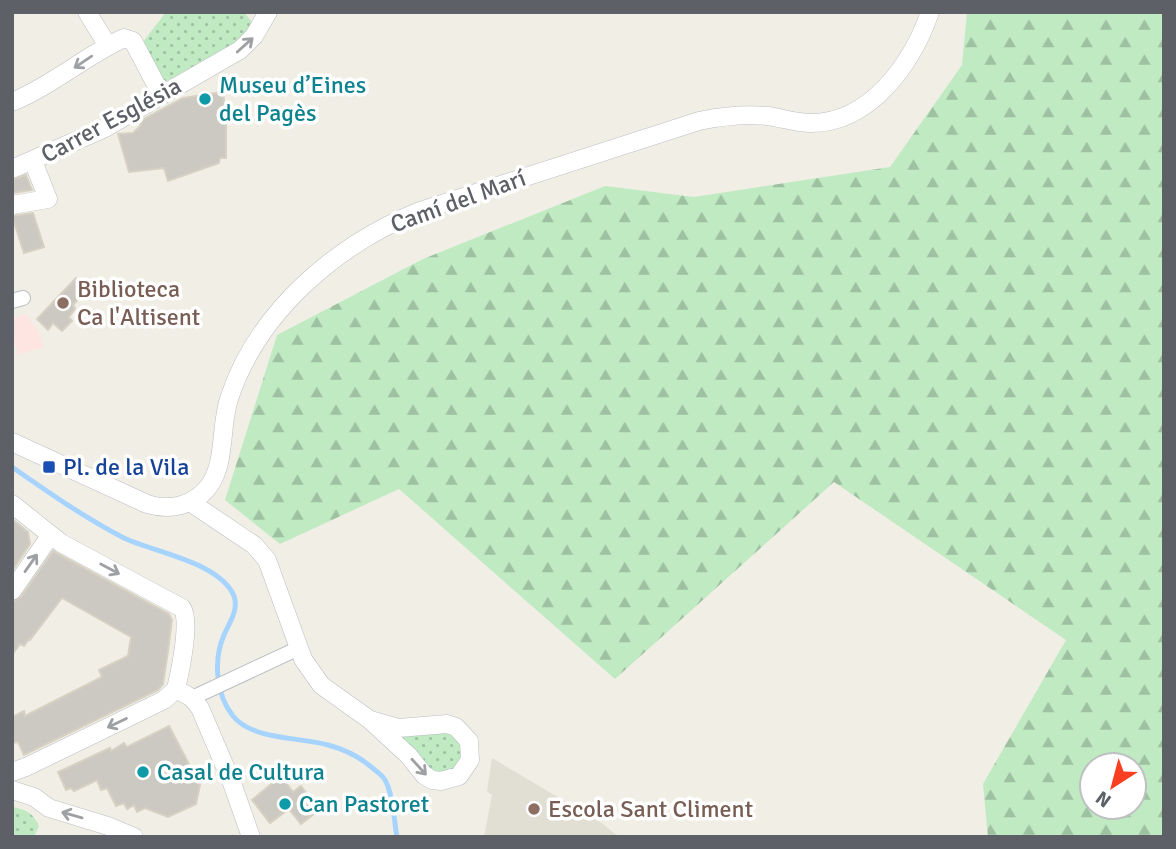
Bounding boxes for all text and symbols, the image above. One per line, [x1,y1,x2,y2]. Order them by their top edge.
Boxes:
one-way arrow [235,37,253,53]
one-way arrow [74,55,93,70]
street label: Carrer Església [36,70,186,170]
place label: Museu d’Eines del Pagès [219,70,366,128]
marker: Museu d’Eines del Pagès [197,91,213,107]
street label: Camí del Marí [386,162,530,239]
place label: Biblioteca Ca l'Altisent [77,274,200,332]
marker: Biblioteca Ca l'Altisent [55,295,71,311]
place label: Pl. de la Vila [63,452,189,482]
marker: Pl. de la Vila [41,459,57,475]
one-way arrow [24,554,38,573]
one-way arrow [99,563,120,577]
one-way arrow [107,716,128,730]
north arrow [1078,751,1148,821]
place label: Casal de Cultura [157,757,325,787]
one-way arrow [410,758,427,775]
marker: Casal de Cultura [135,764,151,780]
text: N [1091,785,1116,813]
place label: Can Pastoret [299,789,429,819]
place label: Escola Sant Climent [548,794,753,824]
marker: Can Pastoret [277,796,293,812]
marker: Escola Sant Climent [526,801,542,817]
one-way arrow [62,807,84,820]

